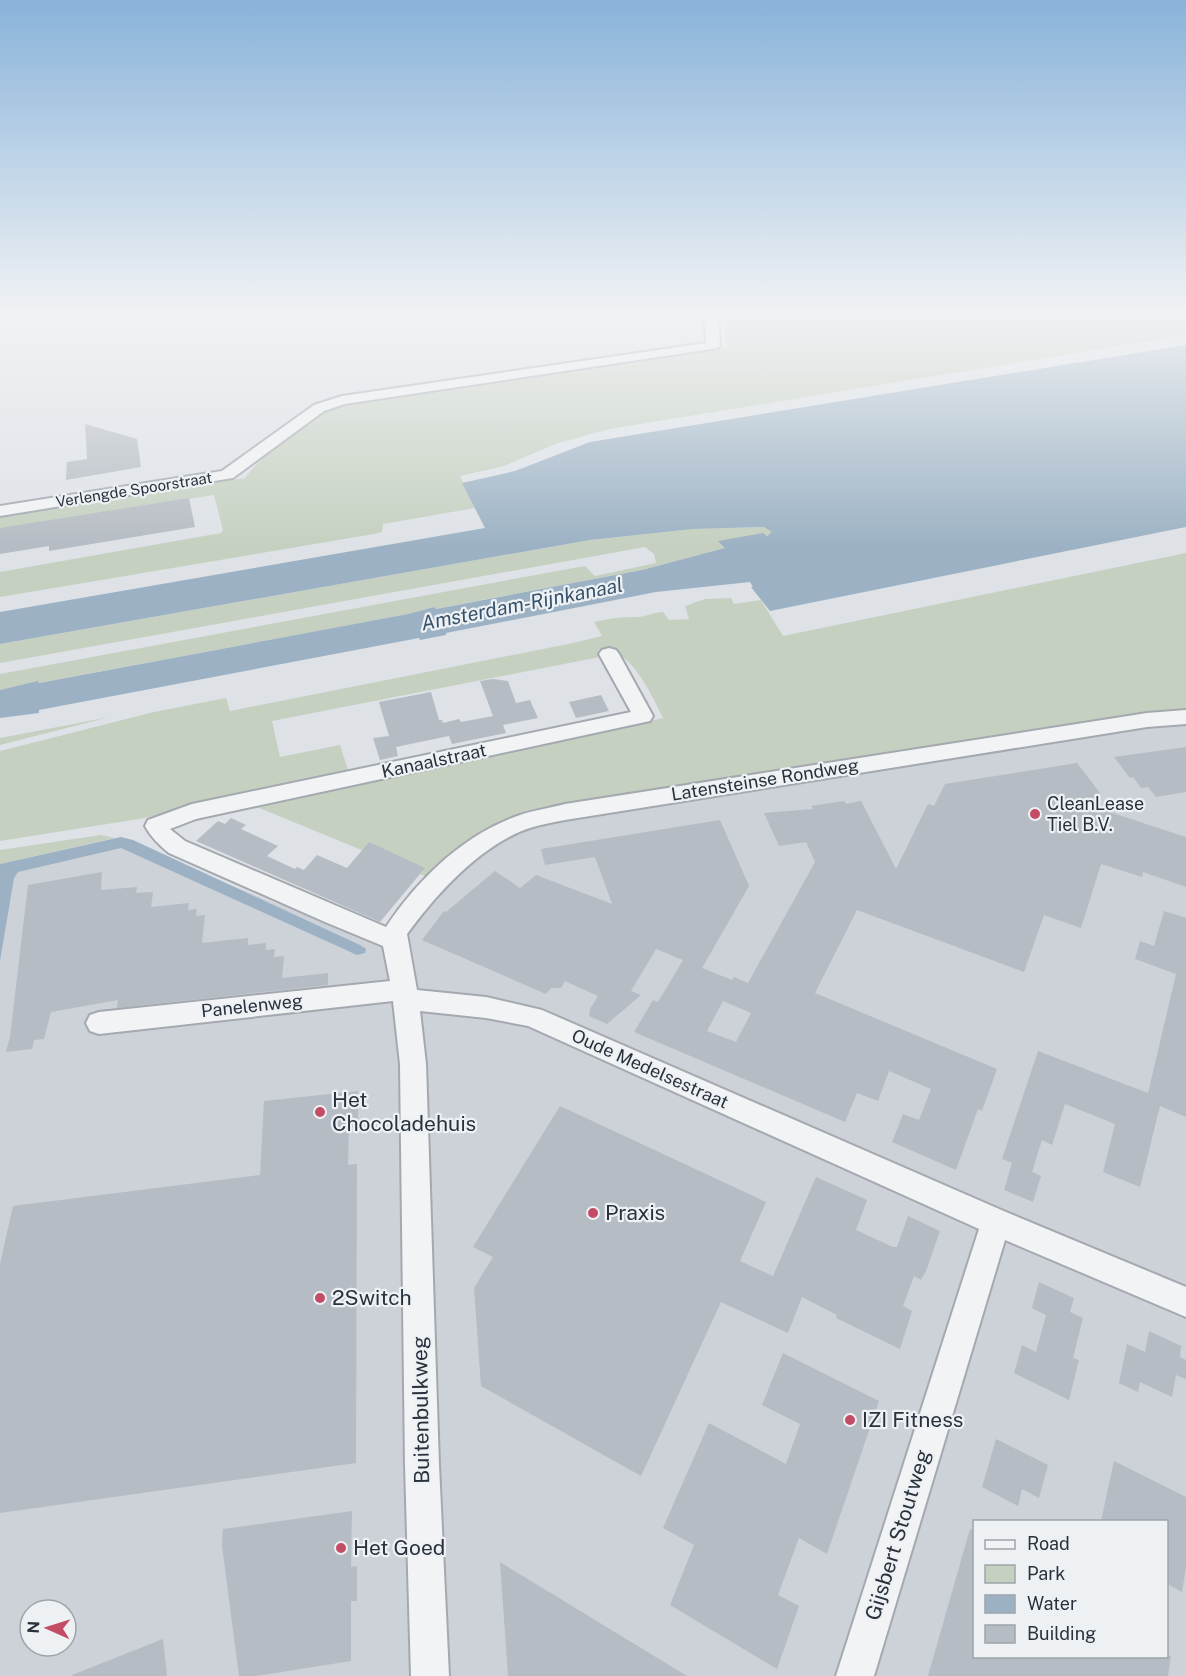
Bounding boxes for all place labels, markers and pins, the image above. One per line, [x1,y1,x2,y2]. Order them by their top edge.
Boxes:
place label: CleanLease Tiel B.V. [1047,793,1144,835]
marker: CleanLease Tiel B.V. [1028,807,1042,821]
place label: Het Chocoladehuis [332,1087,476,1136]
marker: Het Chocoladehuis [313,1105,327,1119]
place label: Praxis [605,1200,665,1225]
marker: Praxis [586,1206,600,1220]
place label: 2Switch [332,1285,412,1310]
marker: 2Switch [313,1291,327,1305]
place label: IZI Fitness [862,1407,963,1432]
marker: IZI Fitness [843,1413,857,1427]
place label: Het Goed [353,1535,445,1560]
marker: Het Goed [334,1541,348,1555]

